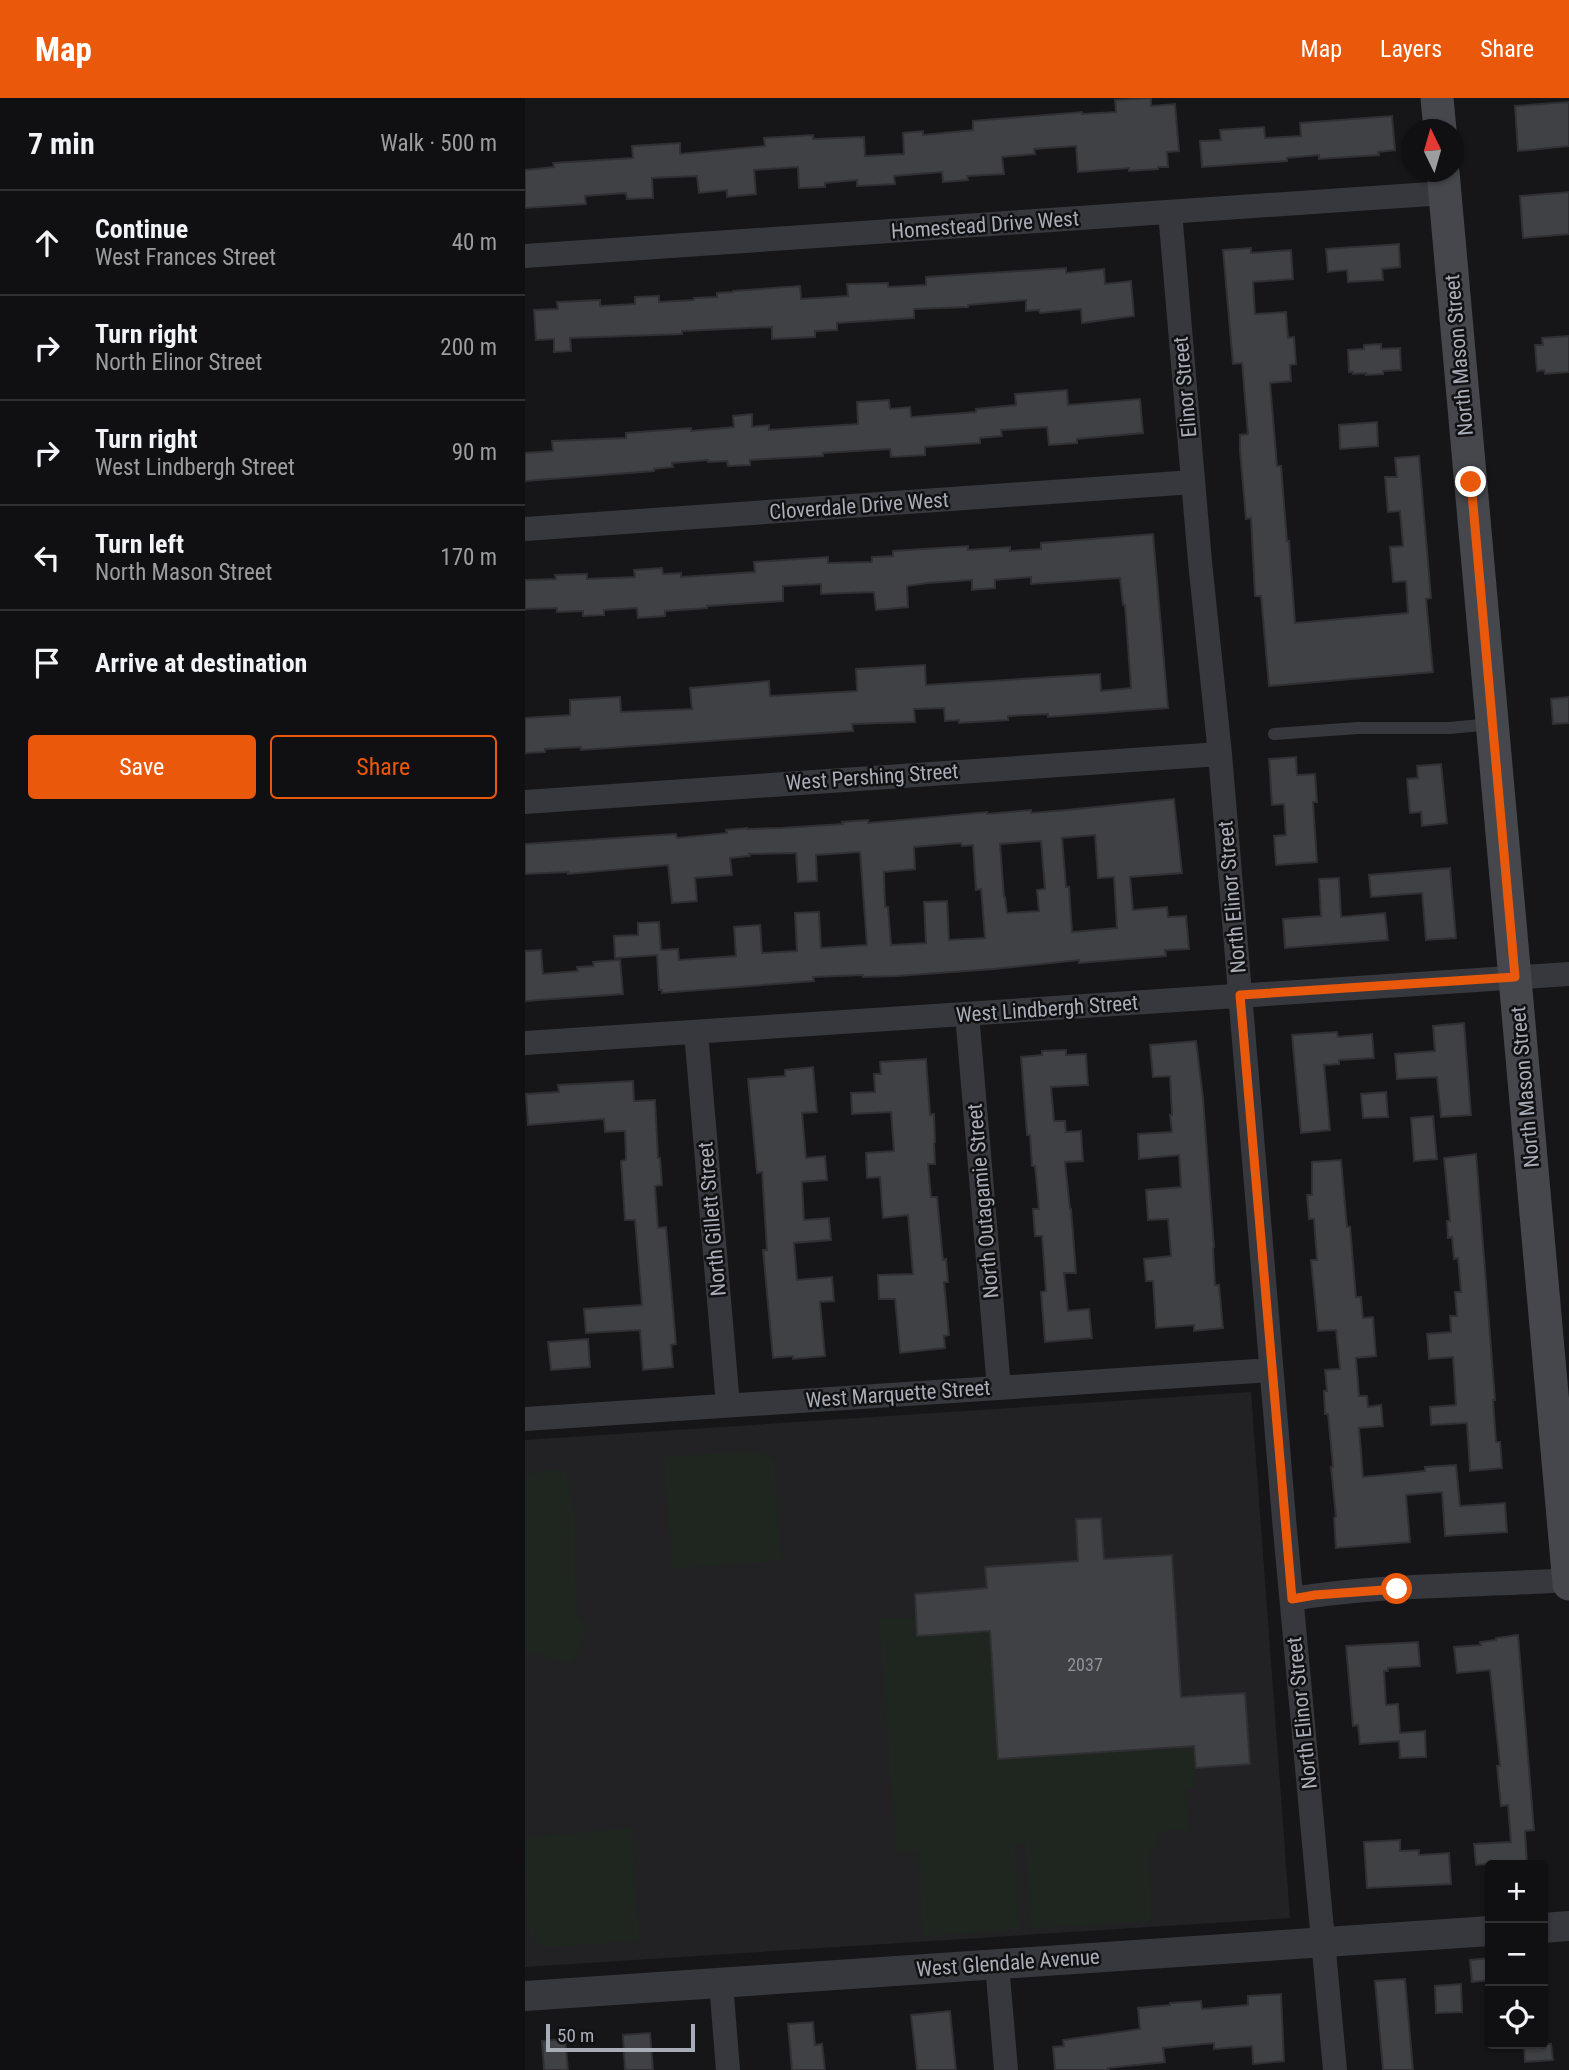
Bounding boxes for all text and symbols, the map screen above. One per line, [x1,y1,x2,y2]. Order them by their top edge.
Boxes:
text: Map [35,30,92,69]
text: Map [1301,35,1342,63]
text: Layers [1380,35,1442,63]
text: Share [1480,35,1534,63]
north arrow [1401,119,1464,182]
text: 7 min [28,126,95,161]
text: Walk · 500 m [380,130,497,157]
street label: Homestead Drive West [890,206,1080,244]
text: Continue [95,214,188,244]
icon: ahead [28,224,66,262]
text: 40 m [452,229,497,256]
text: West Frances Street [95,244,276,271]
street label: North Mason Street [1440,273,1478,437]
text: Turn right [95,319,197,349]
icon: right [28,329,66,367]
text: 200 m [440,334,497,361]
street label: Elinor Street [1169,336,1201,438]
text: North Elinor Street [95,349,262,376]
text: Turn right [95,424,197,454]
icon: right [28,434,66,472]
text: 90 m [452,439,497,466]
text: West Lindbergh Street [95,454,295,481]
route end [1455,466,1486,497]
street label: Cloverdale Drive West [768,488,950,524]
text: Turn left [95,529,184,559]
icon: left [28,539,66,577]
text: 170 m [440,544,497,571]
text: North Mason Street [95,559,272,586]
icon: arrive [28,644,66,682]
text: Arrive at destination [95,648,307,678]
button: Save [28,735,256,799]
button: Share [270,735,497,799]
street label: West Pershing Street [785,759,959,795]
street label: North Elinor Street [1213,820,1251,974]
street label: West Lindbergh Street [955,991,1139,1027]
street label: North Mason Street [1506,1005,1544,1169]
street label: North Outagamie Street [963,1103,1003,1299]
street label: North Gillett Street [693,1141,731,1297]
street label: West Marquette Street [805,1376,991,1412]
route start [1381,1573,1412,1604]
street label: North Elinor Street [1282,1636,1322,1790]
house number: 2037 [1067,1654,1103,1675]
map controls [1485,1860,1548,2049]
button: + [1485,1860,1548,1923]
button: − [1485,1923,1548,1986]
street label: West Glendale Avenue [915,1945,1101,1981]
button: locate [1485,1986,1548,2049]
scale bar [546,2021,695,2053]
text: 50 m [557,2024,594,2047]

